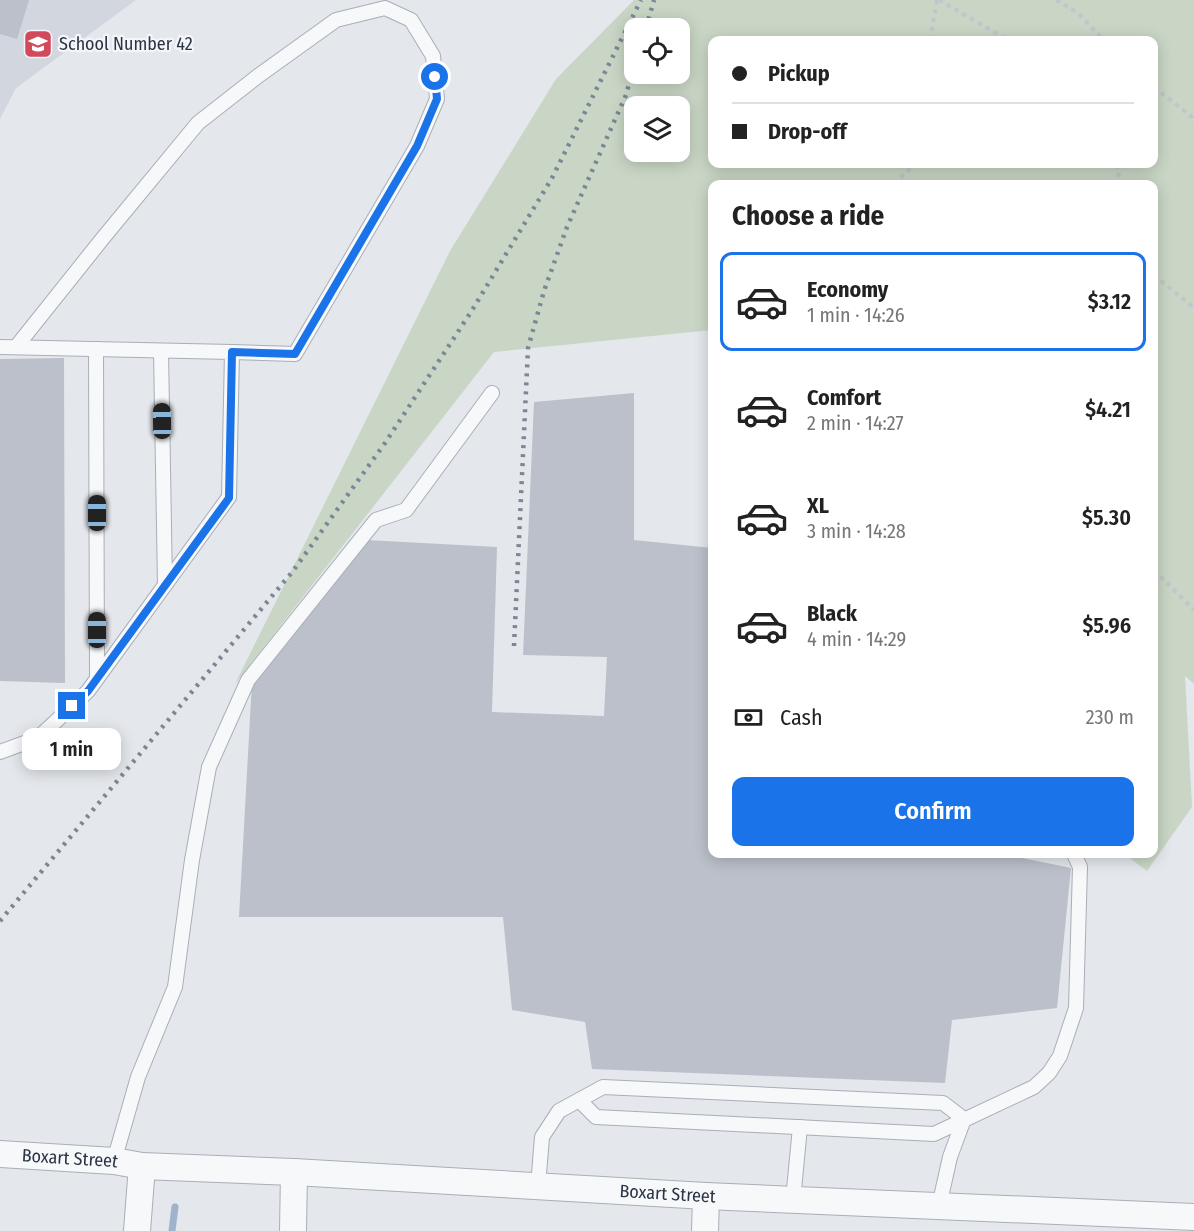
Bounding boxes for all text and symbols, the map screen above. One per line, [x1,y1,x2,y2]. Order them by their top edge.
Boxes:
map controls [624,18,690,162]
button: locate [624,18,690,84]
school or university icon: School Number 42 [22,28,54,60]
place label: School Number 42 [59,33,193,55]
text: Pickup [768,60,830,87]
route start [421,63,448,90]
button: layers [624,96,690,162]
text: Drop-off [768,118,847,145]
text: Choose a ride [732,200,884,232]
icon: car [735,275,789,329]
text: Economy [807,276,888,303]
text: $3.12 [1088,288,1131,315]
text: 1 min · 14:26 [807,303,905,327]
icon: car [735,383,789,437]
text: Comfort [807,384,881,411]
text: $4.21 [1085,396,1131,423]
car [153,403,171,439]
text: 2 min · 14:27 [807,411,904,435]
icon: car [735,491,789,545]
text: XL [807,492,829,519]
car [88,495,106,531]
text: $5.30 [1082,504,1131,531]
text: 3 min · 14:28 [807,519,906,543]
icon: car [735,599,789,653]
text: Black [807,600,857,627]
car [88,612,106,648]
text: $5.96 [1082,612,1131,639]
text: 4 min · 14:29 [807,627,906,651]
route end [58,692,85,719]
icon: cash [732,701,765,734]
text: Cash [780,704,823,731]
text: 230 m [1086,705,1134,729]
callout: 1 min [22,727,122,769]
text: 1 min [50,737,93,761]
button: Confirm [732,777,1134,846]
street label: Boxart Street [21,1144,120,1173]
street label: Boxart Street [619,1180,716,1207]

